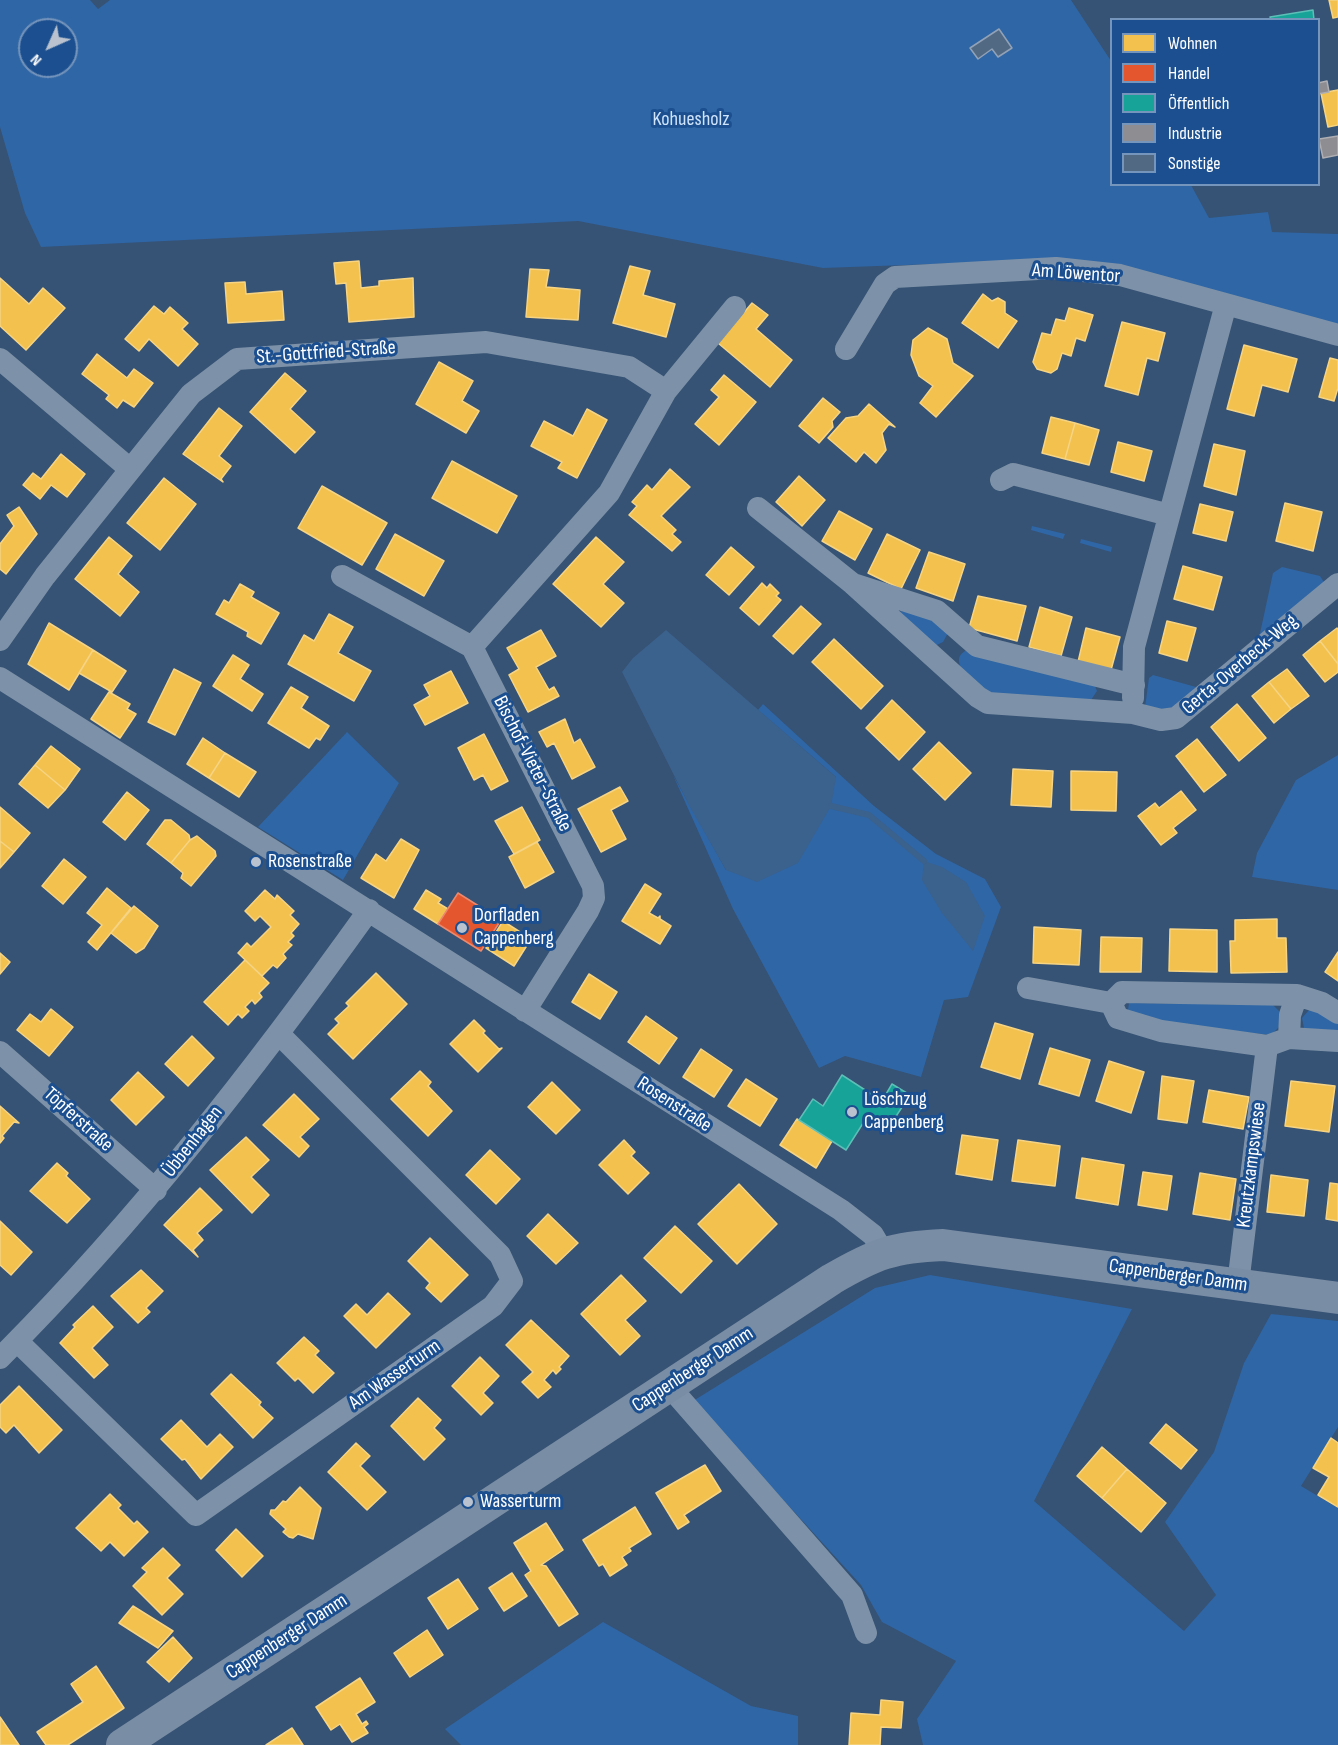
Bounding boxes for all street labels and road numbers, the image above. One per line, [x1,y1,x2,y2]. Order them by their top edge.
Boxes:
street label: Am Löwentor [1031,259,1121,289]
street label: St.-Gottfried-Straße [256,336,396,370]
street label: Gerta-Overbeck-Weg [1177,610,1303,720]
street label: Bischof-Vieter-Straße [488,692,576,836]
street label: Rosenstraße [632,1072,716,1138]
street label: Töpferstraße [38,1083,118,1157]
street label: Kreutzkampswiese [1232,1101,1272,1229]
street label: Übbenhagen [158,1102,228,1182]
street label: Cappenberger Damm [1107,1254,1249,1298]
street label: Cappenberger Damm [628,1322,758,1418]
street label: Am Wasserturm [345,1335,445,1415]
street label: Cappenberger Damm [222,1589,352,1685]

